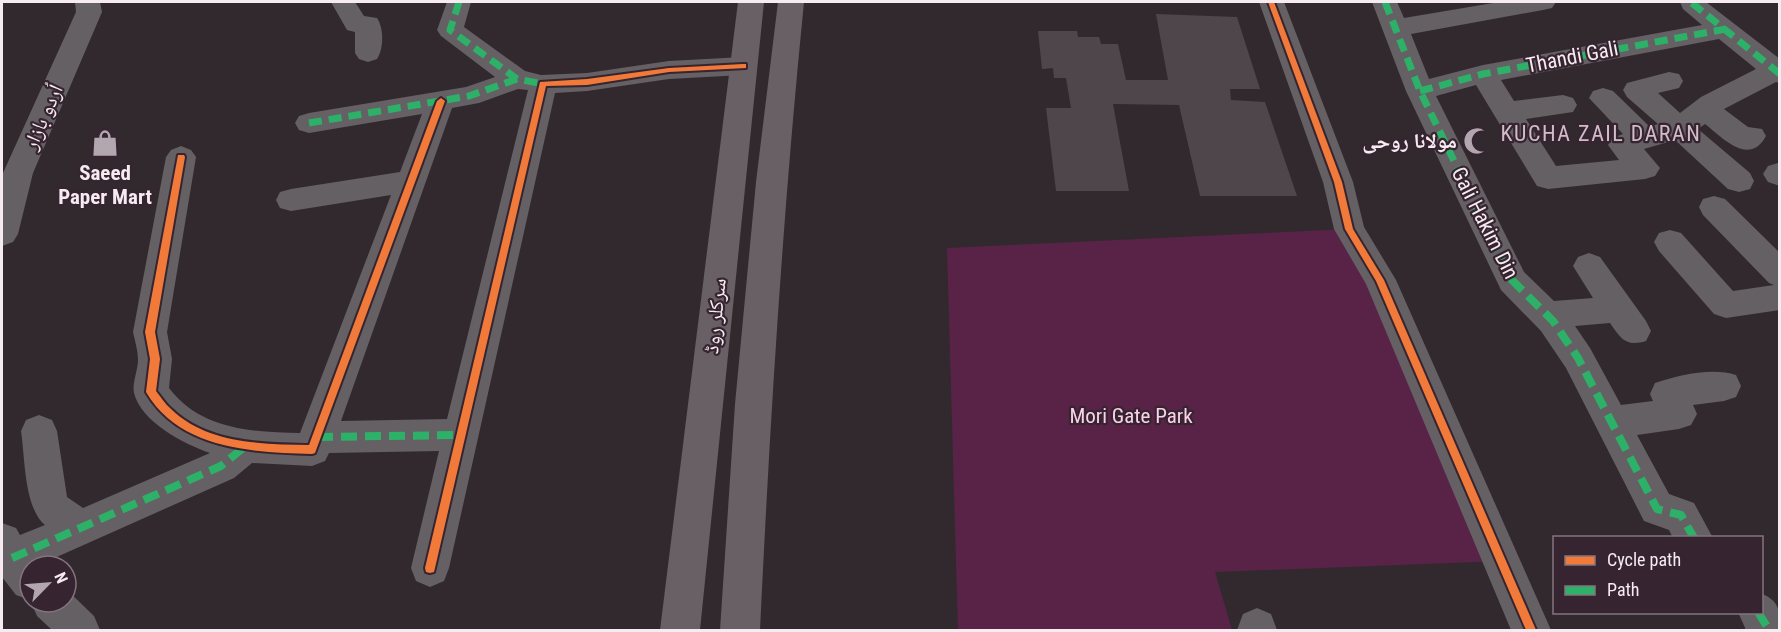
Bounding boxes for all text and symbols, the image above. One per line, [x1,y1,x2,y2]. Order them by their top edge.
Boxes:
street label: Thandi Gali [1524,36,1620,78]
street label: اُردو بازار [17,80,68,154]
district label: KUCHA ZAIL DARAN [1501,121,1701,146]
mosque icon: مولانا روحی [1462,126,1492,156]
shop icon: Saeed Paper Mart [90,128,120,158]
place label: مولانا روحی [1362,129,1457,154]
place label: Saeed Paper Mart [58,161,152,209]
street label: Gali Hakim Din [1447,163,1523,283]
street label: سرکلر روڈ [699,277,731,355]
park label: Mori Gate Park [1069,404,1193,428]
legend [1553,536,1763,614]
text: Cycle path [1607,549,1681,570]
north arrow [18,554,78,614]
text: N [50,569,72,586]
text: Path [1607,579,1640,600]

